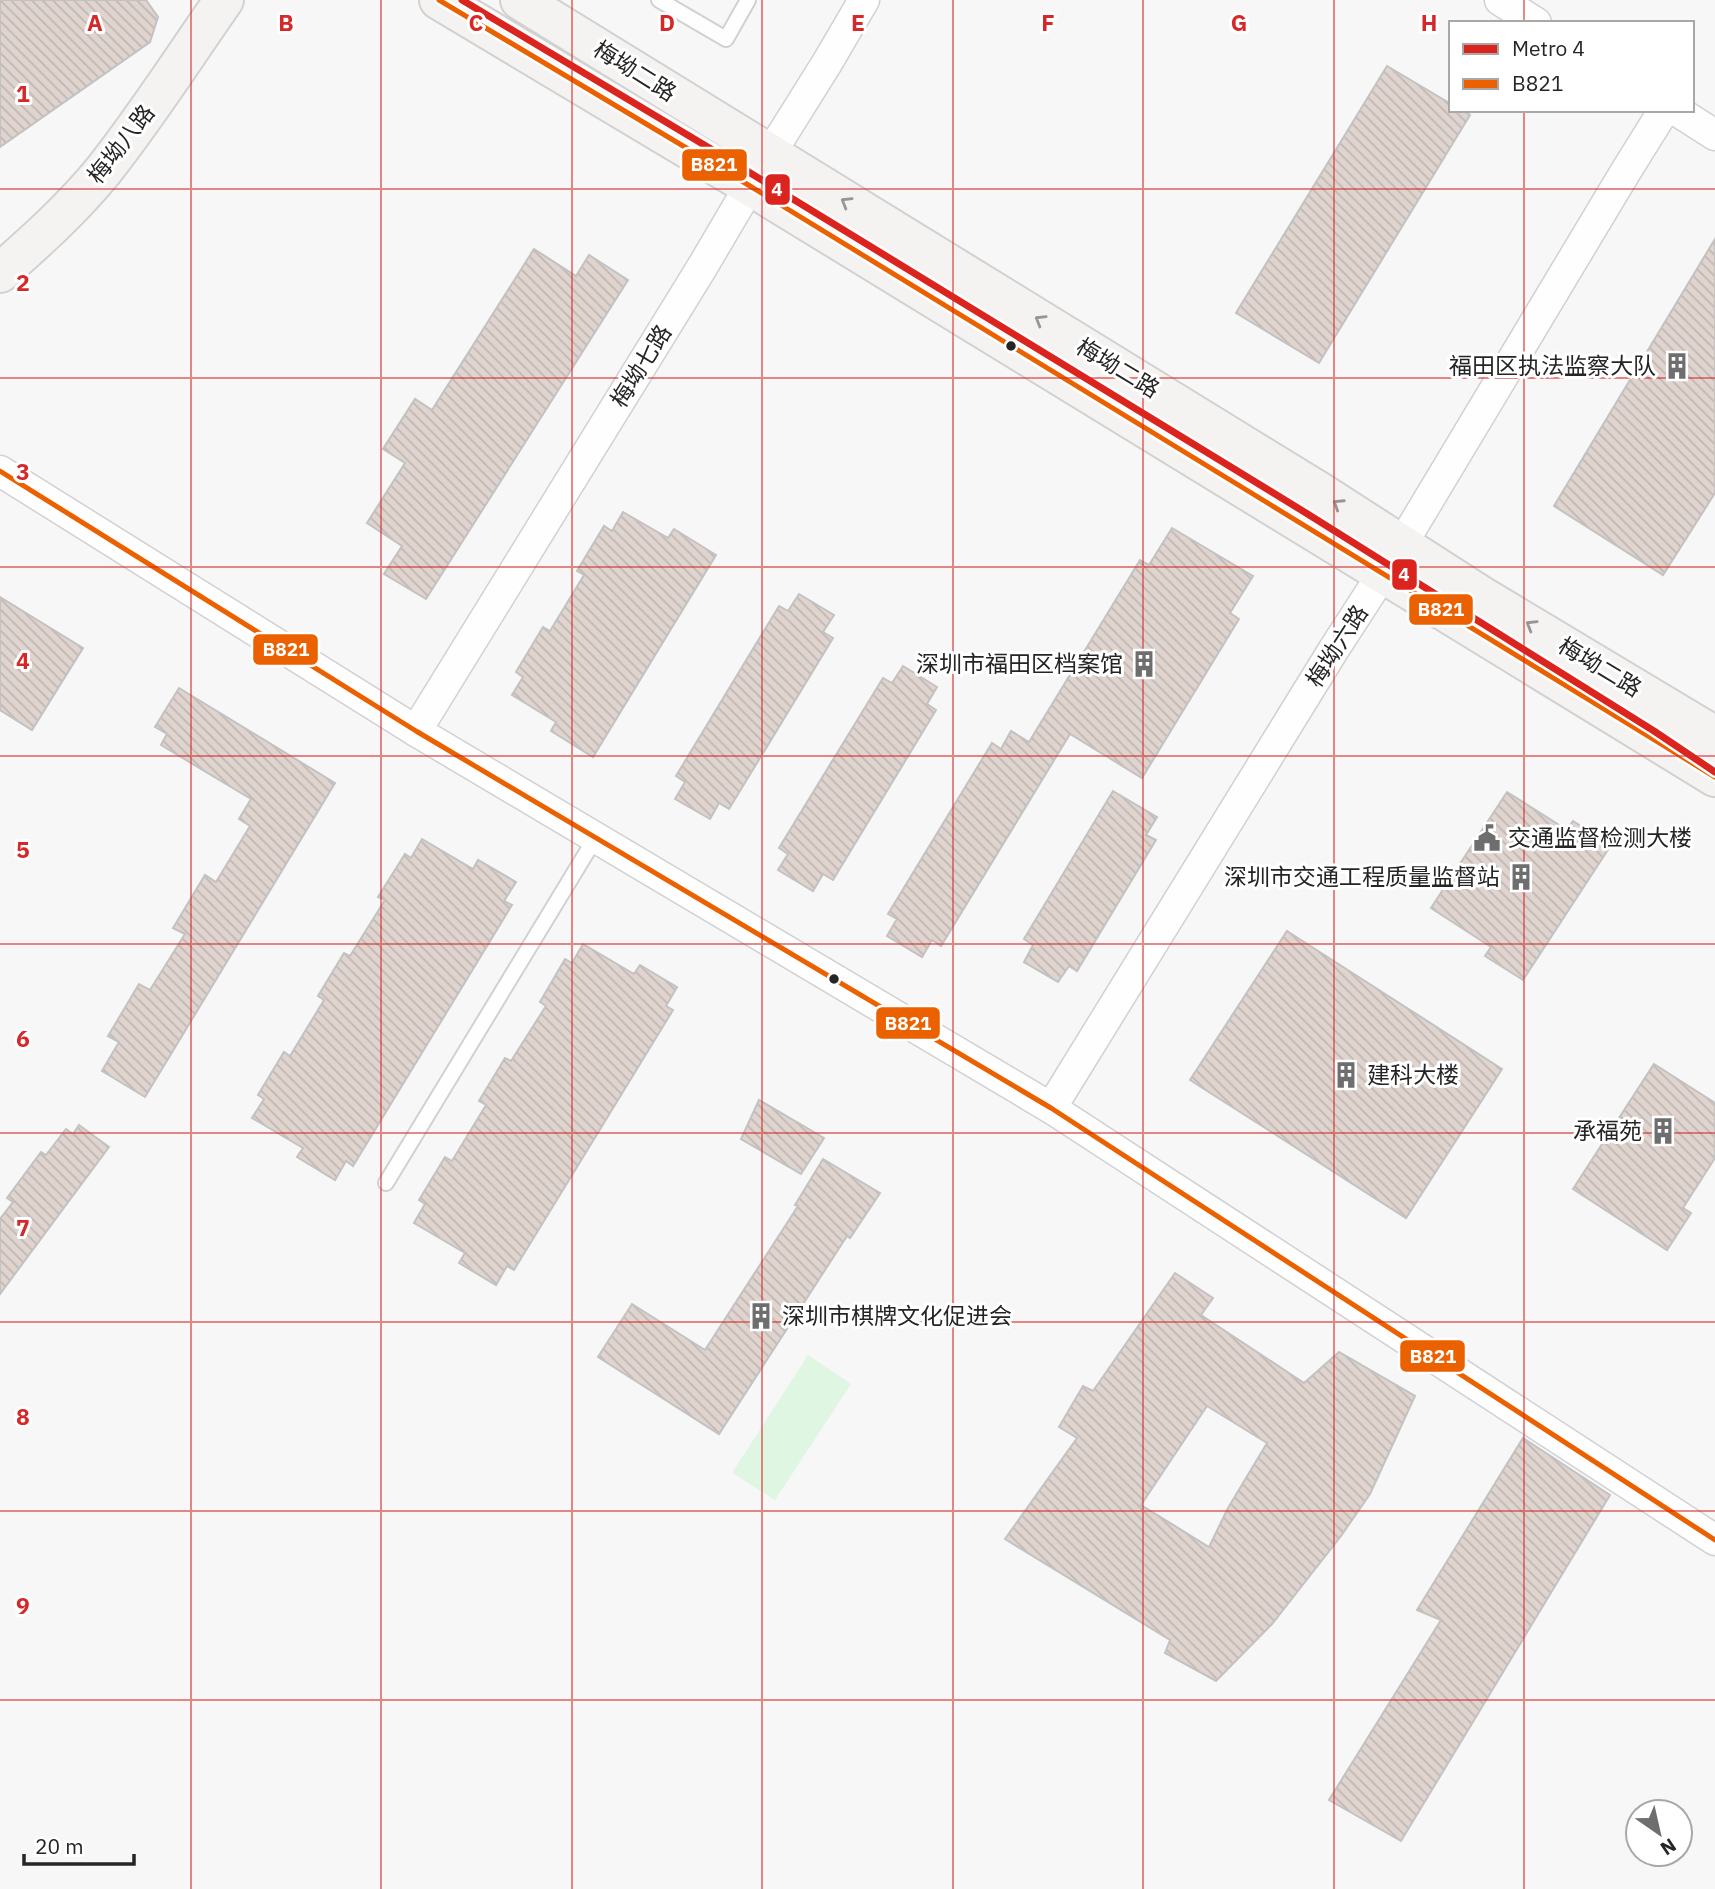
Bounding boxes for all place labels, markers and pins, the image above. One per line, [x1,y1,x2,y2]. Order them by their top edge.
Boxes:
unlabelled marker [1004,339,1018,353]
place label: 福田区执法监察大队 [1449,350,1656,380]
building icon: 福田区执法监察大队 [1662,351,1692,381]
place label: 深圳市福田区档案馆 [916,648,1123,678]
building icon: 深圳市福田区档案馆 [1129,649,1159,679]
place label: 交通监督检测大楼 [1508,822,1692,852]
public building icon: 交通监督检测大楼 [1472,823,1502,853]
place label: 深圳市交通工程质量监督站 [1224,861,1500,891]
building icon: 深圳市交通工程质量监督站 [1506,862,1536,892]
unlabelled marker [827,972,841,986]
place label: 建科大楼 [1367,1059,1459,1089]
building icon: 建科大楼 [1331,1060,1361,1090]
place label: 承福苑 [1573,1115,1642,1145]
building icon: 承福苑 [1648,1116,1678,1146]
place label: 深圳市棋牌文化促进会 [782,1300,1012,1330]
building icon: 深圳市棋牌文化促进会 [746,1301,776,1331]

